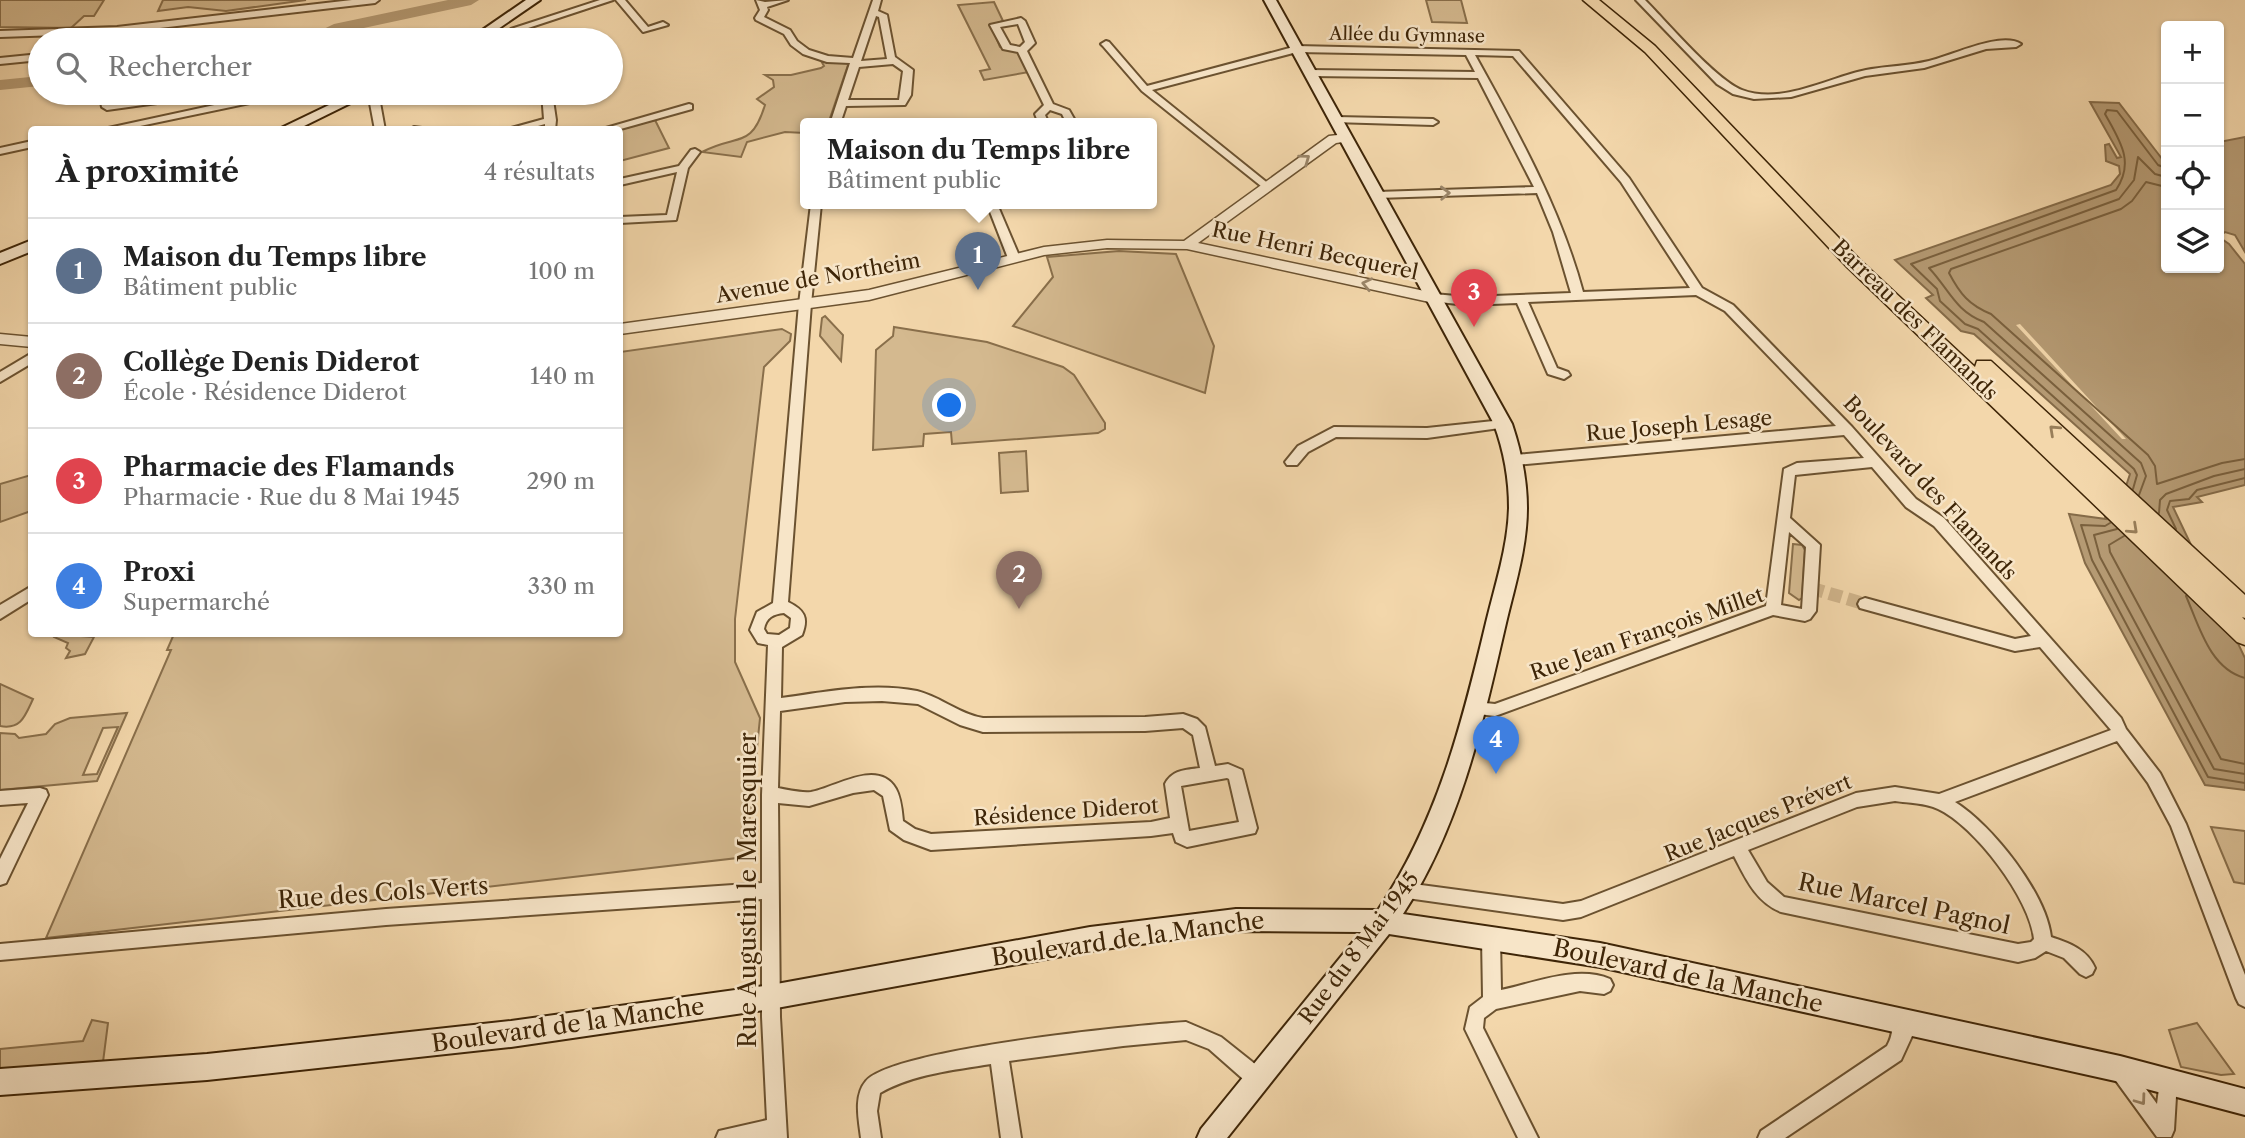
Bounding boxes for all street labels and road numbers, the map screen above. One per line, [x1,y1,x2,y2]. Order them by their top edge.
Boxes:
street label: Allée du Gymnase [1328,23,1485,47]
street label: Rue Henri Becquerel [1210,216,1421,285]
street label: Barreau des Flamands [1827,234,2003,405]
street label: Avenue de Northeim [713,247,923,308]
street label: Boulevard des Flamands [1838,390,2022,585]
street label: Rue Joseph Lesage [1585,405,1773,446]
street label: Rue Jean François Millet [1527,582,1767,685]
street label: Rue Augustin le Maresquier [733,732,762,1048]
street label: Rue Jacques Prévert [1661,768,1856,867]
street label: Résidence Diderot [973,793,1160,830]
street label: Rue du 8 Mai 1945 [1293,867,1424,1029]
street label: Rue Marcel Pagnol [1795,867,2013,940]
street label: Rue des Cols Verts [277,871,489,914]
street label: Boulevard de la Manche [990,905,1266,972]
street label: Boulevard de la Manche [1550,933,1826,1018]
street label: Boulevard de la Manche [430,991,706,1058]

